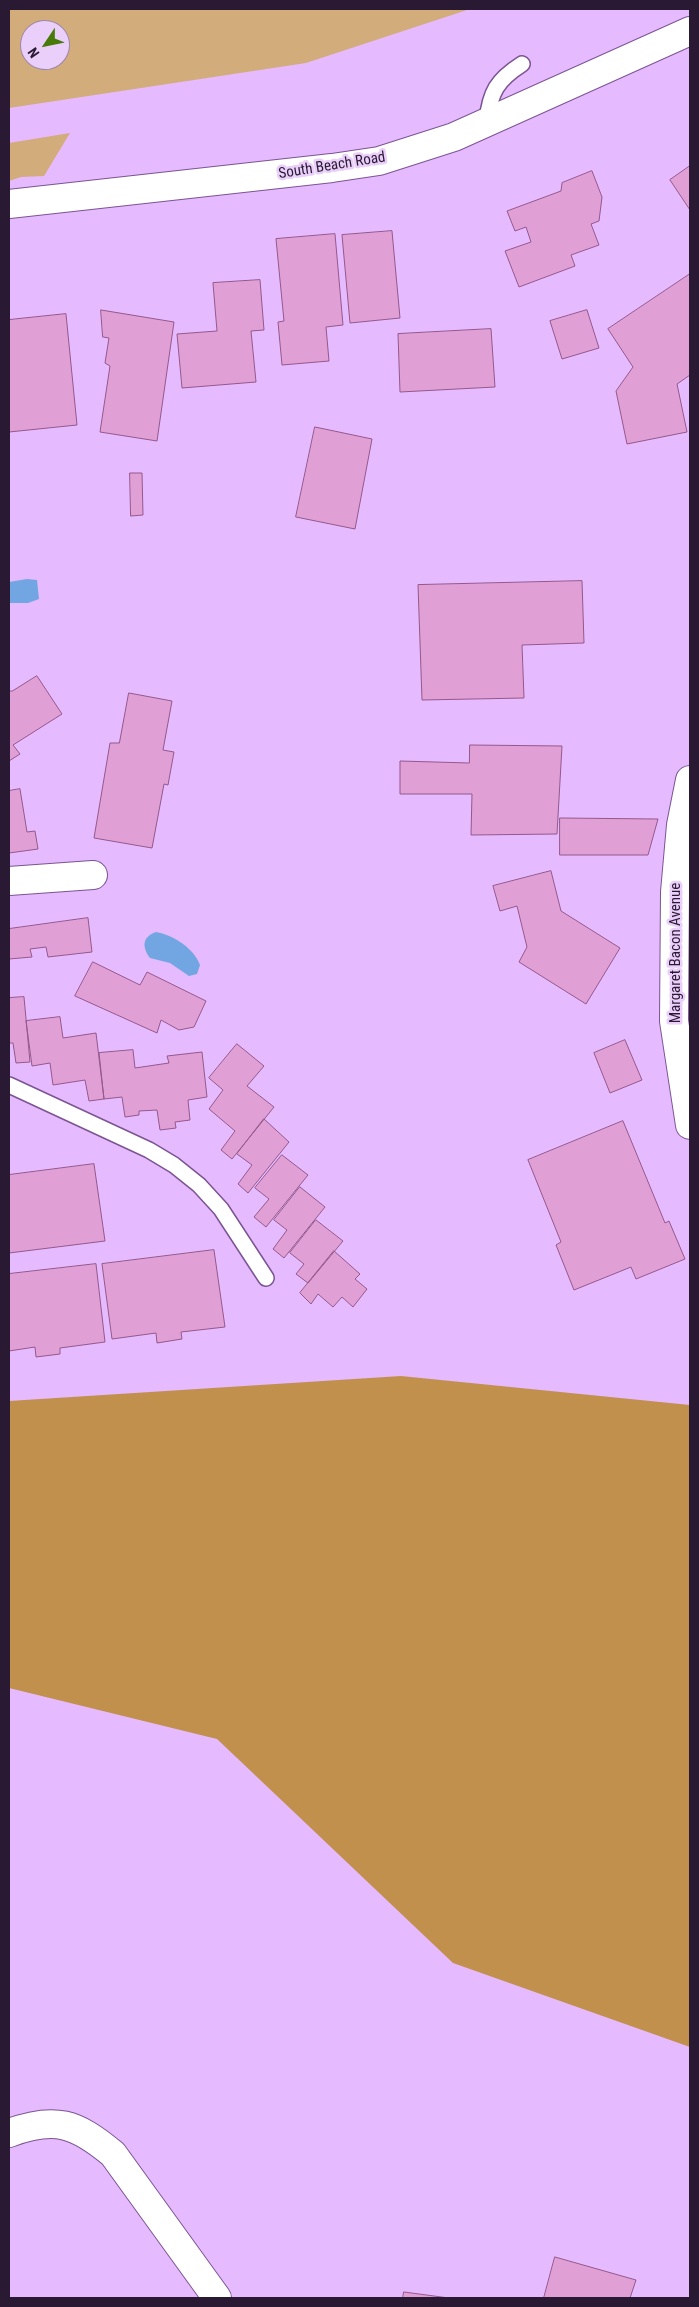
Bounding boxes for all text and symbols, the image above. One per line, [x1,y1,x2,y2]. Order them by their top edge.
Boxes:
north arrow [20,20,70,70]
text: N [24,45,42,61]
street label: South Beach Road [277,149,387,183]
street label: Margaret Bacon Avenue [667,883,685,1023]

